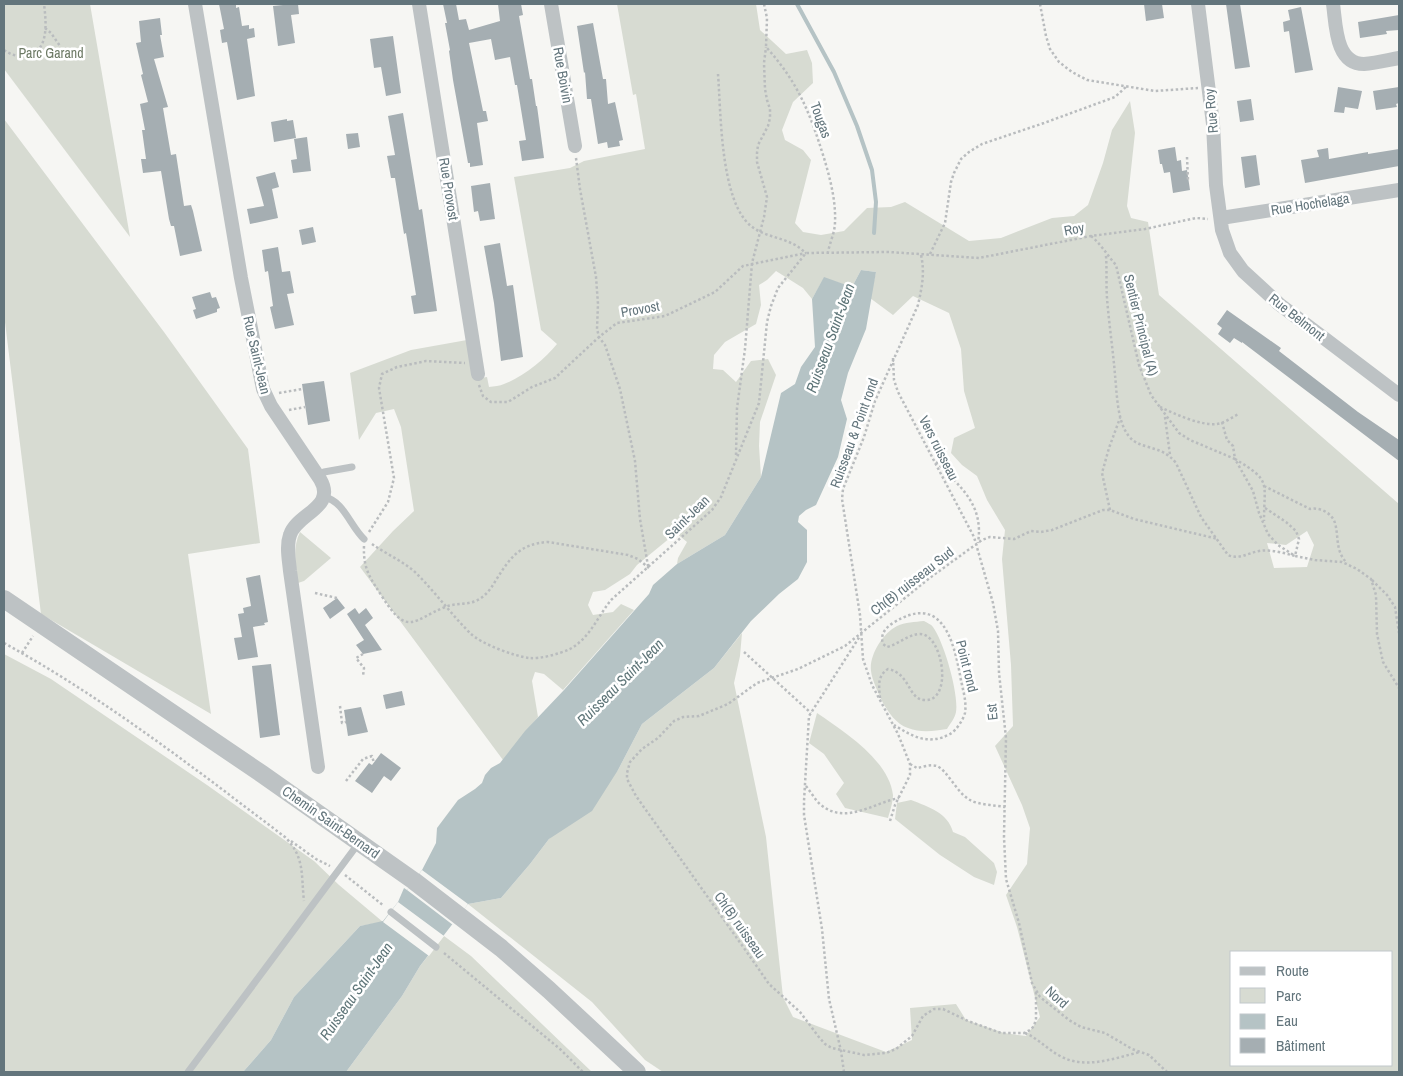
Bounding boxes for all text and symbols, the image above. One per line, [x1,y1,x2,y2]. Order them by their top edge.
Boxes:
park label: Parc Garand [18,44,84,62]
street label: Rue Boivin [549,45,577,105]
street label: Rue Roy [1200,88,1222,134]
street label: Tougas [806,100,836,141]
street label: Rue Provost [435,156,463,222]
street label: Rue Hochelaga [1270,189,1351,219]
street label: Roy [1062,218,1086,240]
street label: Sentier Principal (A) [1120,272,1162,378]
water label: Ruisseau Saint-Jean [800,280,860,396]
street label: Rue Belmont [1265,289,1329,345]
street label: Provost [619,297,661,321]
street label: Rue Saint-Jean [239,314,275,396]
street label: Ruisseau & Point rond [826,376,882,490]
street label: Vers ruisseau [915,413,963,483]
street label: Saint-Jean [661,491,713,543]
street label: Ch(B) ruisseau Sud [867,543,957,619]
water label: Ruisseau Saint-Jean [572,634,668,730]
street label: Point rond [952,638,982,694]
street label: Est [982,703,1002,721]
street label: Chemin Saint-Bernard [279,782,383,862]
street label: Ch(B) ruisseau [710,888,770,962]
water label: Ruisseau Saint-Jean [314,938,398,1044]
legend [1230,951,1393,1066]
text: Route [1276,960,1309,981]
street label: Nord [1042,982,1072,1012]
text: Parc [1276,985,1301,1006]
text: Eau [1276,1010,1298,1031]
text: Bâtiment [1276,1035,1326,1056]

